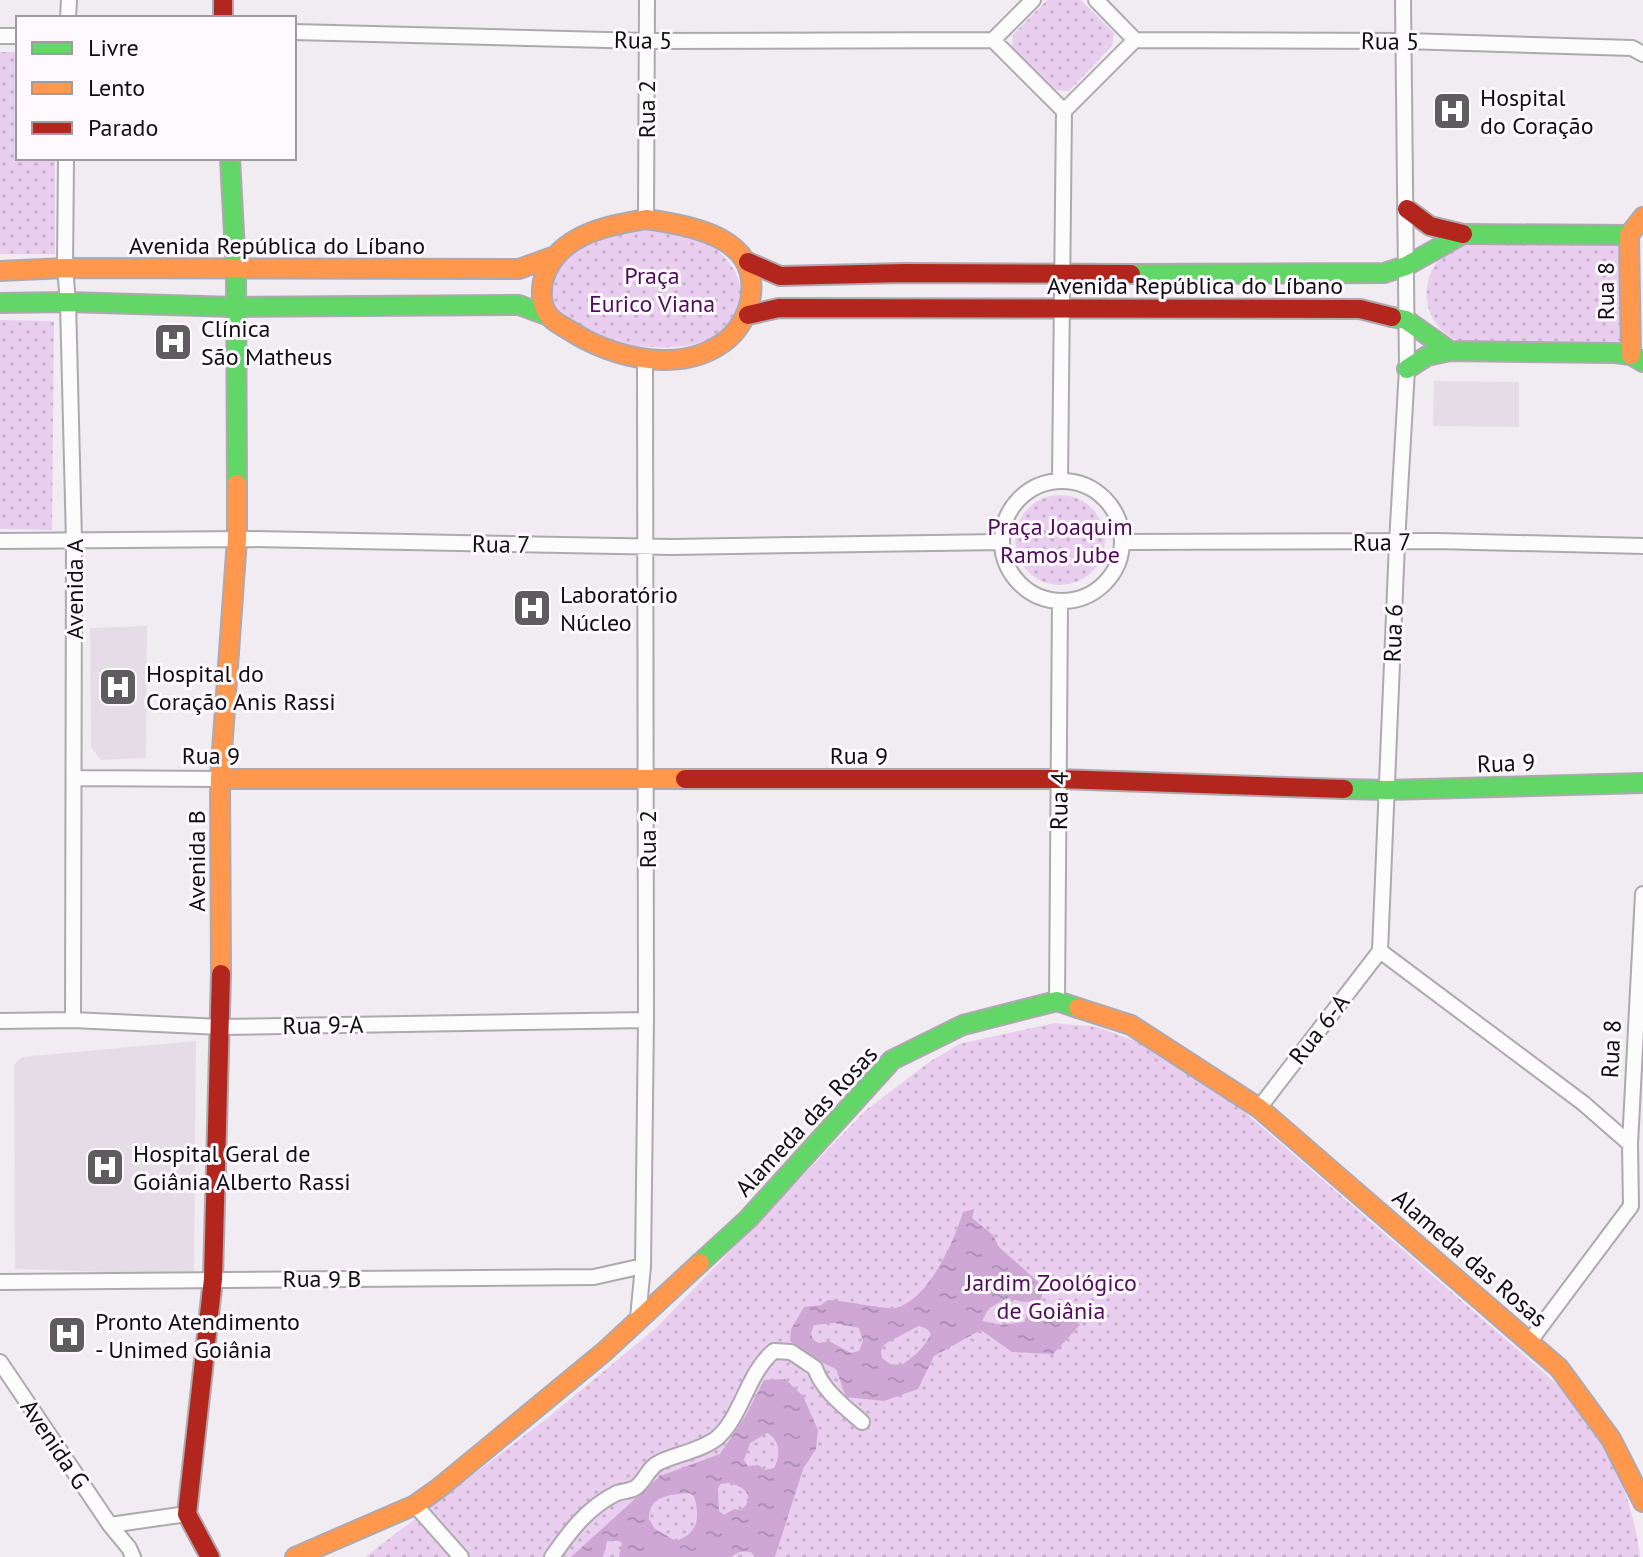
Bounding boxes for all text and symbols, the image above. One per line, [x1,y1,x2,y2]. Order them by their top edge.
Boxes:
legend [16,16,296,160]
street label: Rua 5 [614,24,672,56]
street label: Rua 5 [1361,25,1419,57]
text: Livre [88,32,139,63]
text: Lento [88,72,145,103]
street label: Rua 2 [631,80,662,138]
place label: Hospital do Coração [1480,82,1594,141]
hospital icon: Hospital do Coração [1431,90,1473,132]
text: Parado [88,112,158,143]
street label: Avenida República do Líbano [129,230,425,261]
park label: Praça Eurico Viana [589,260,715,319]
street label: Rua 8 [1590,262,1621,320]
street label: Avenida República do Líbano [1047,270,1343,301]
place label: Clínica São Matheus [201,313,332,372]
hospital icon: Clínica São Matheus [152,321,194,363]
park label: Praça Joaquim Ramos Jube [987,511,1133,570]
street label: Rua 7 [1353,526,1411,558]
street label: Rua 7 [472,528,530,560]
street label: Avenida A [59,539,90,639]
place label: Laboratório Núcleo [560,579,678,638]
hospital icon: Laboratório Núcleo [511,587,553,629]
street label: Rua 6 [1376,603,1410,663]
place label: Hospital do Coração Anis Rassi [146,658,336,717]
hospital icon: Hospital do Coração Anis Rassi [97,666,139,708]
street label: Rua 9 [182,740,240,771]
street label: Rua 9 [830,740,888,771]
street label: Rua 9 [1476,746,1536,780]
street label: Rua 4 [1043,772,1075,830]
street label: Avenida B [181,810,212,912]
street label: Rua 2 [632,810,663,868]
street label: Rua 6-A [1282,988,1356,1070]
street label: Rua 9-A [282,1009,364,1041]
street label: Rua 8 [1594,1019,1628,1079]
street label: Alameda das Rosas [728,1039,884,1203]
place label: Hospital Geral de Goiânia Alberto Rassi [133,1138,351,1197]
hospital icon: Hospital Geral de Goiânia Alberto Rassi [84,1146,126,1188]
street label: Alameda das Rosas [1386,1182,1554,1334]
street label: Rua 9 B [283,1263,361,1294]
park label: Jardim Zoológico de Goiânia [964,1267,1137,1326]
place label: Pronto Atendimento - Unimed Goiânia [95,1306,300,1365]
hospital icon: Pronto Atendimento - Unimed Goiânia [46,1314,88,1356]
street label: Avenida G [14,1393,96,1495]

